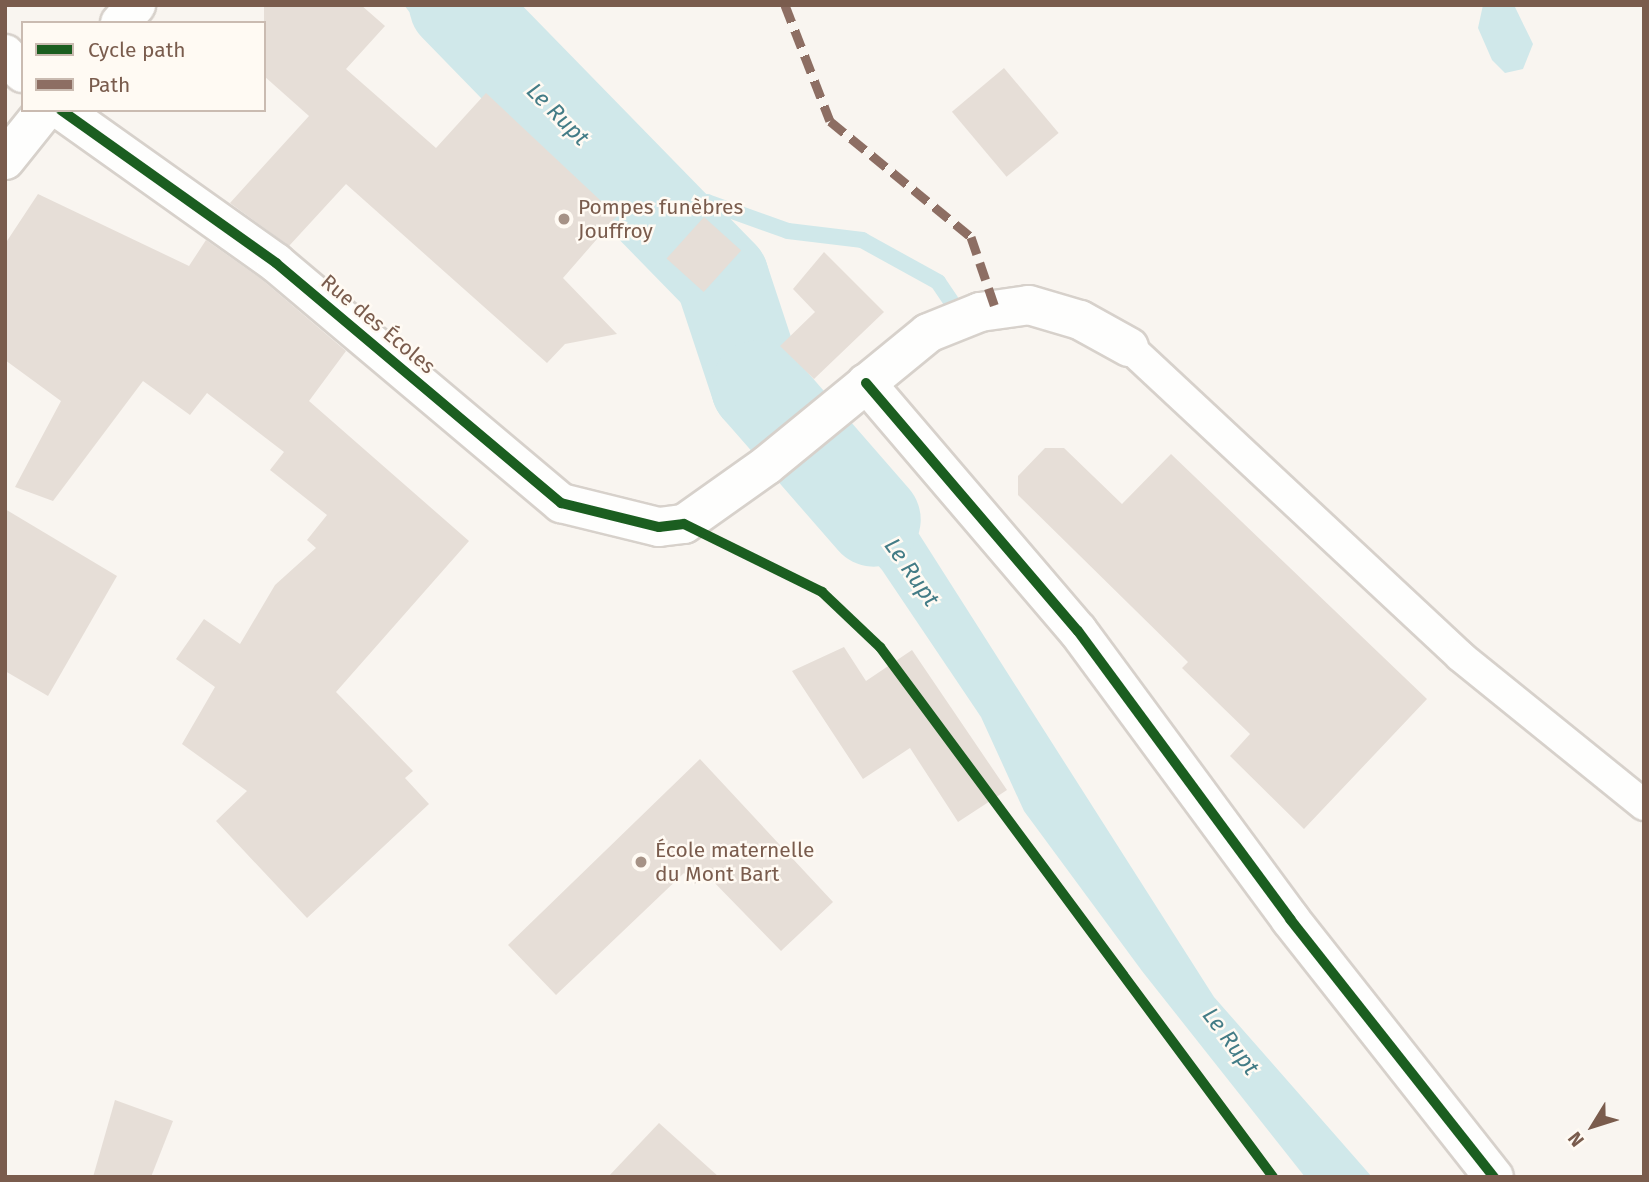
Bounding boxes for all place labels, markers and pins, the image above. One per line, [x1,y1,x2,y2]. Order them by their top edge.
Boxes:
place label: Pompes funèbres Jouffroy [578,194,743,244]
marker: Pompes funèbres Jouffroy [556,211,572,227]
place label: École maternelle du Mont Bart [655,837,814,887]
marker: École maternelle du Mont Bart [633,854,649,870]

